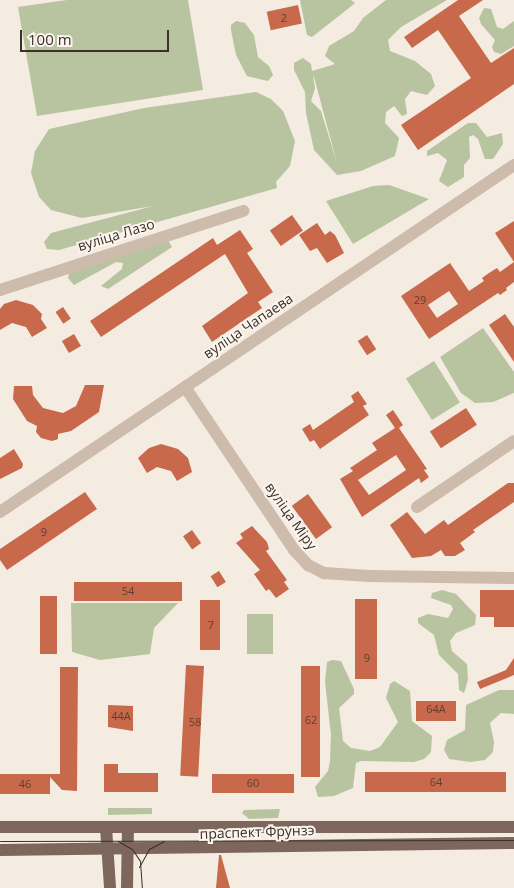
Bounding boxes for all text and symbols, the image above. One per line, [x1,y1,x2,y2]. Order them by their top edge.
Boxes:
house number: 2 [281,11,287,25]
scale bar [22,20,171,52]
text: 100 m [28,29,72,49]
street label: вуліца Лазо [75,215,157,255]
street label: вуліца Чапаева [200,290,296,362]
house number: 29 [414,293,426,307]
street label: вуліца Міру [262,479,320,553]
house number: 9 [41,525,47,539]
house number: 54 [122,584,134,598]
house number: 7 [208,618,214,632]
house number: 9 [364,651,370,665]
house number: 64А [426,702,446,716]
house number: 44А [111,709,131,723]
house number: 62 [305,713,317,727]
house number: 58 [189,715,201,729]
house number: 64 [430,775,442,789]
house number: 60 [247,776,259,790]
house number: 46 [19,777,31,791]
street label: праспект Фрунзэ [199,822,315,842]

